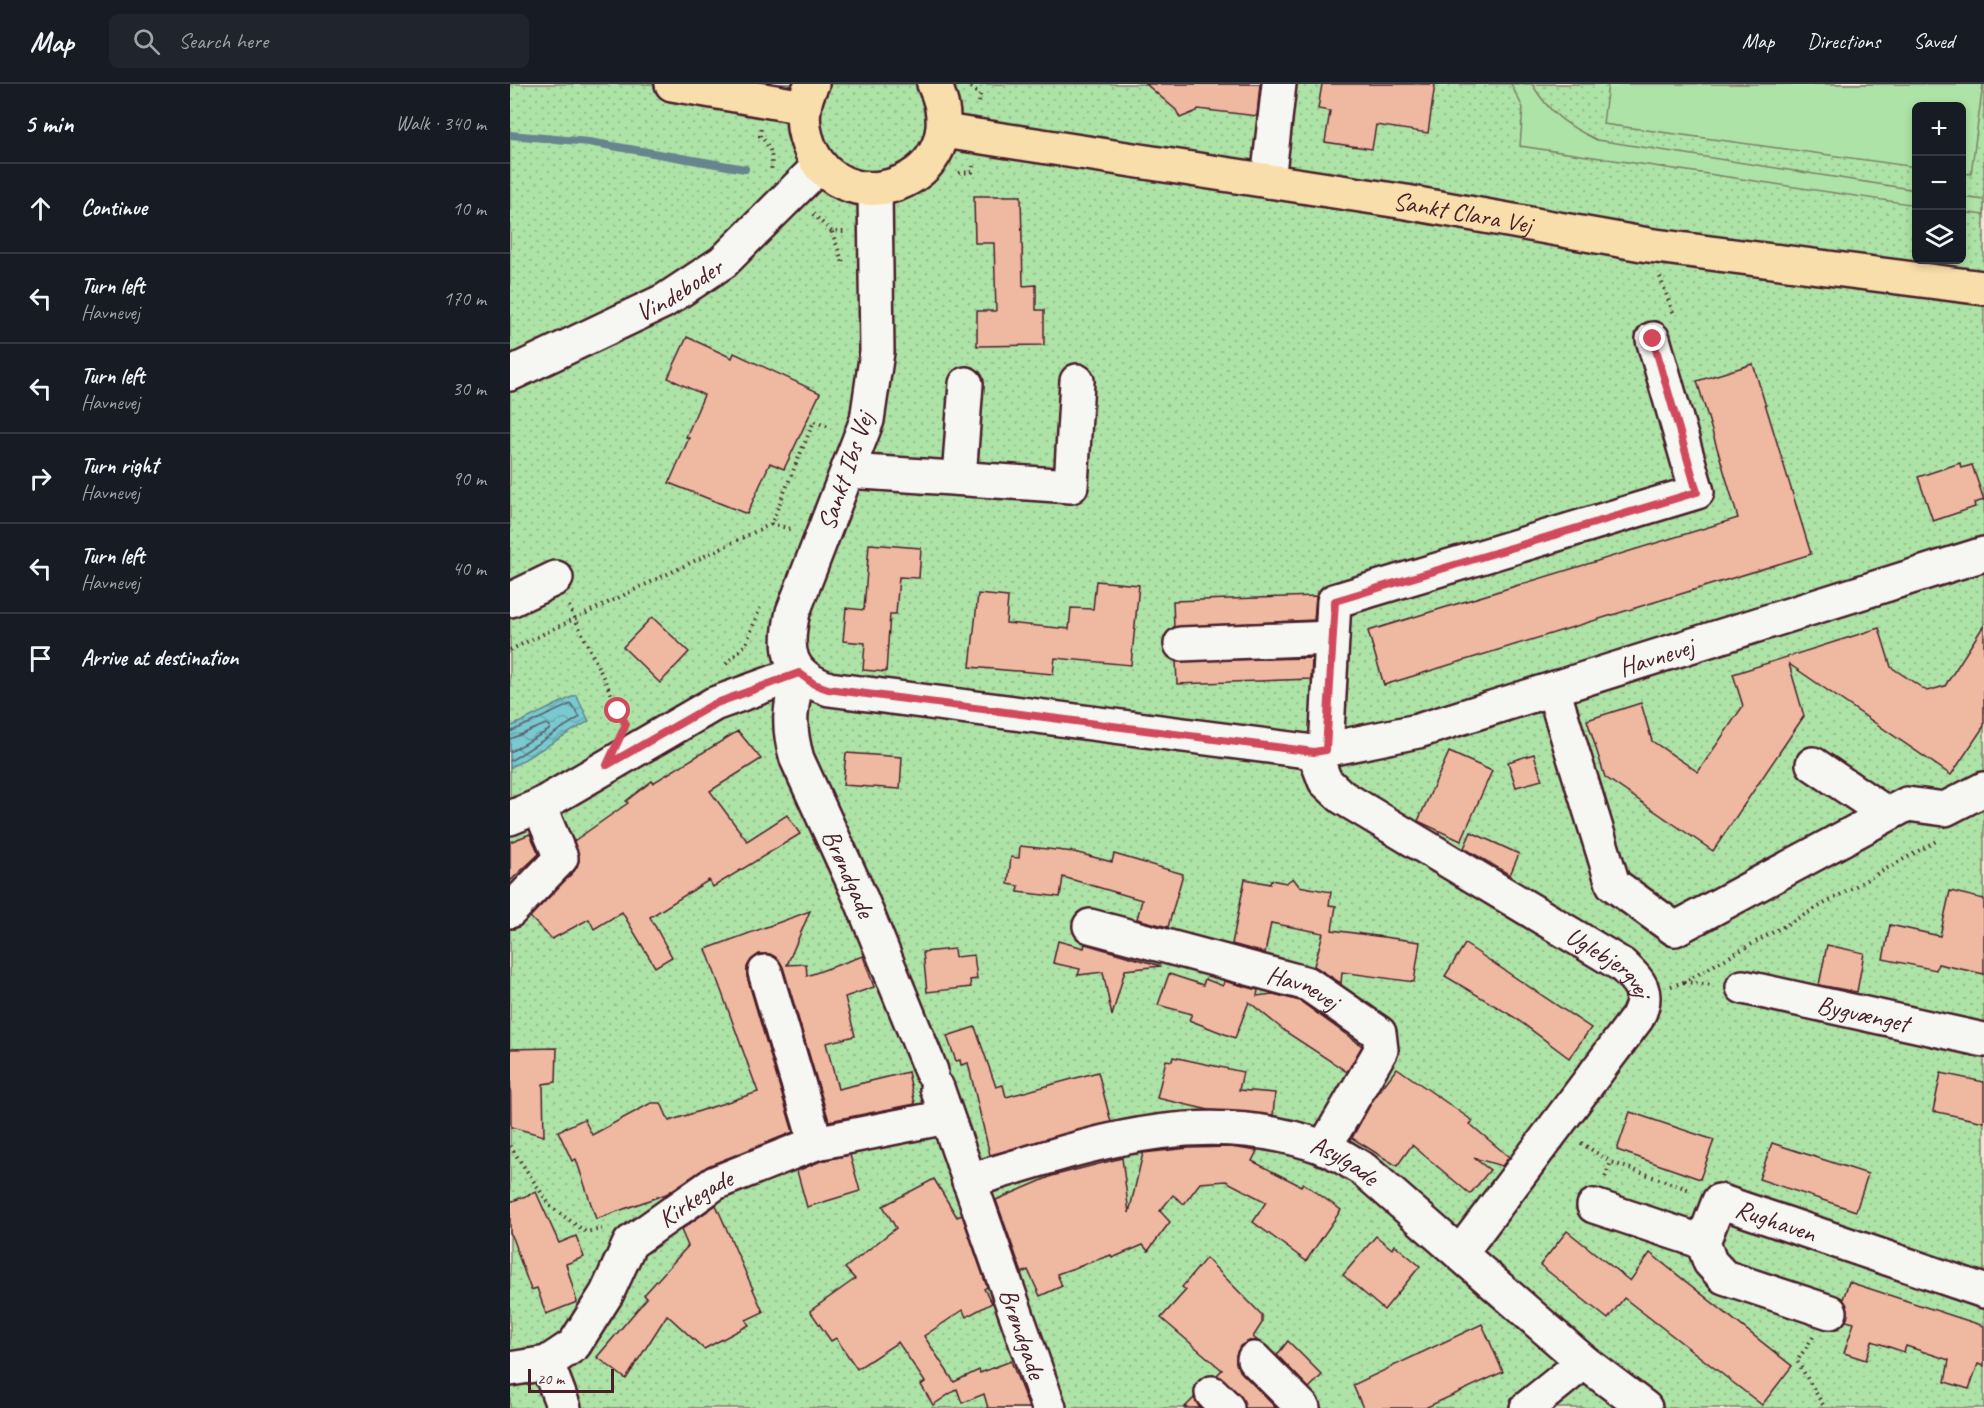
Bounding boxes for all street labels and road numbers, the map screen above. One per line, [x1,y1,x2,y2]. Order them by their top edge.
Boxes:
street label: Sankt Clara Vej [1391,184,1537,242]
street label: Vindeboder [630,250,730,329]
street label: Sankt Ibs Vej [810,405,882,535]
street label: Havnevej [1615,629,1700,684]
street label: Brøndgade [814,824,883,924]
street label: Uglebjergvej [1560,919,1660,1003]
street label: Havnevej [1263,958,1348,1019]
street label: Bygvænget [1814,988,1915,1041]
street label: Asylgade [1306,1128,1387,1194]
street label: Kirkegade [651,1161,740,1235]
street label: Rughaven [1731,1192,1822,1250]
street label: Brøndgade [991,1284,1054,1385]

